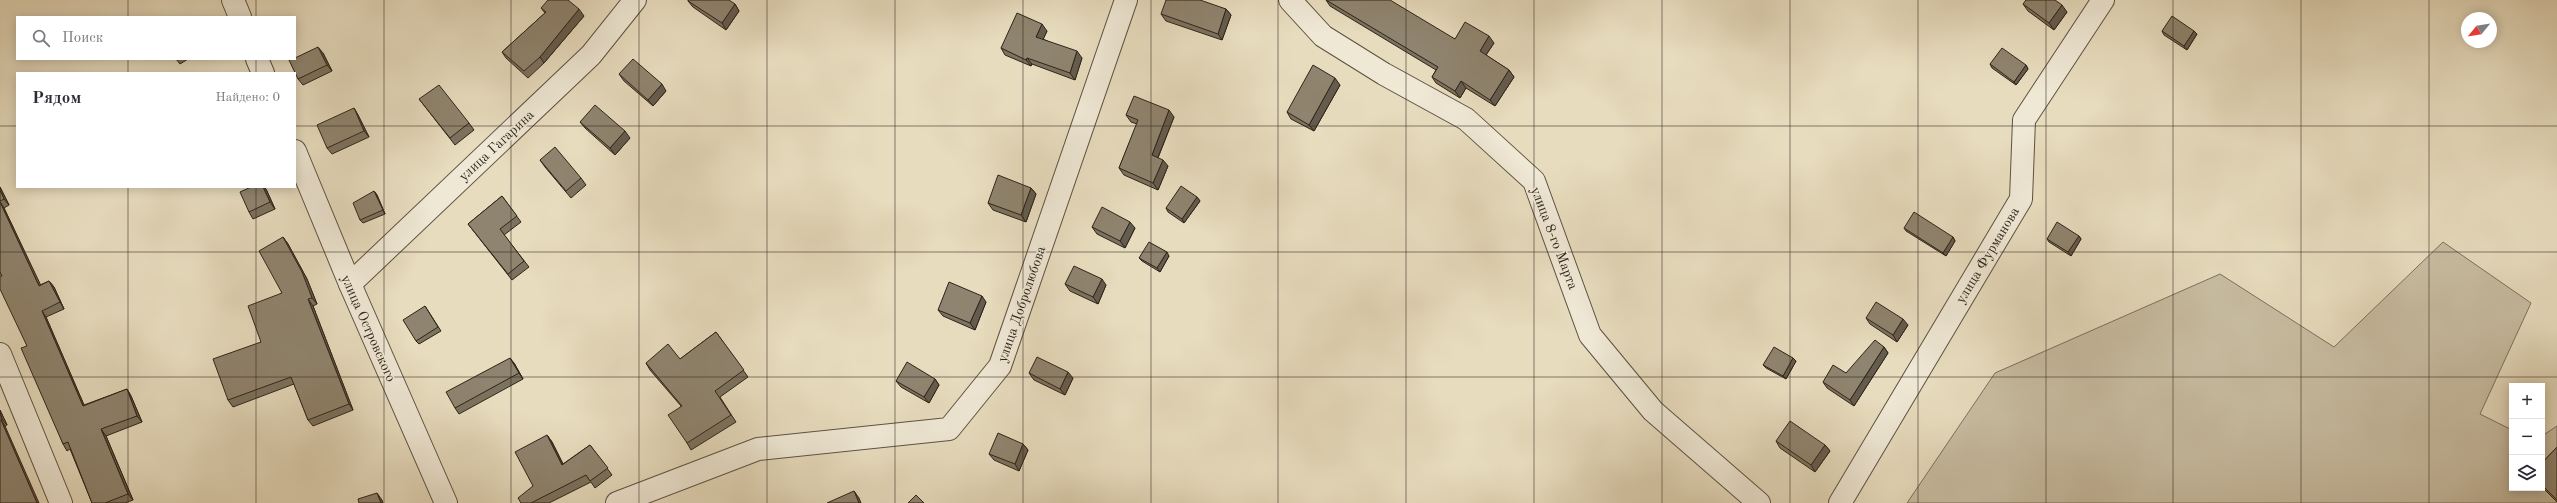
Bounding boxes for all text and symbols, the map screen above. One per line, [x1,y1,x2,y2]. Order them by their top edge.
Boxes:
north arrow [2461,12,2497,48]
search box [16,16,296,60]
icon: search [30,27,52,49]
text: Поиск [62,31,103,46]
text: Рядом [32,90,81,107]
text: Найдено: 0 [216,91,280,104]
street label: улица Гагарина [456,108,537,184]
street label: улица 8-го Марта [1528,185,1580,292]
street label: улица Фурманова [1954,205,2022,306]
street label: улица Добролюбова [995,244,1048,364]
street label: улица Островского [338,273,398,384]
map controls [2509,383,2545,491]
button: + [2509,383,2545,419]
button: − [2509,419,2545,455]
button: layers [2509,455,2545,491]

